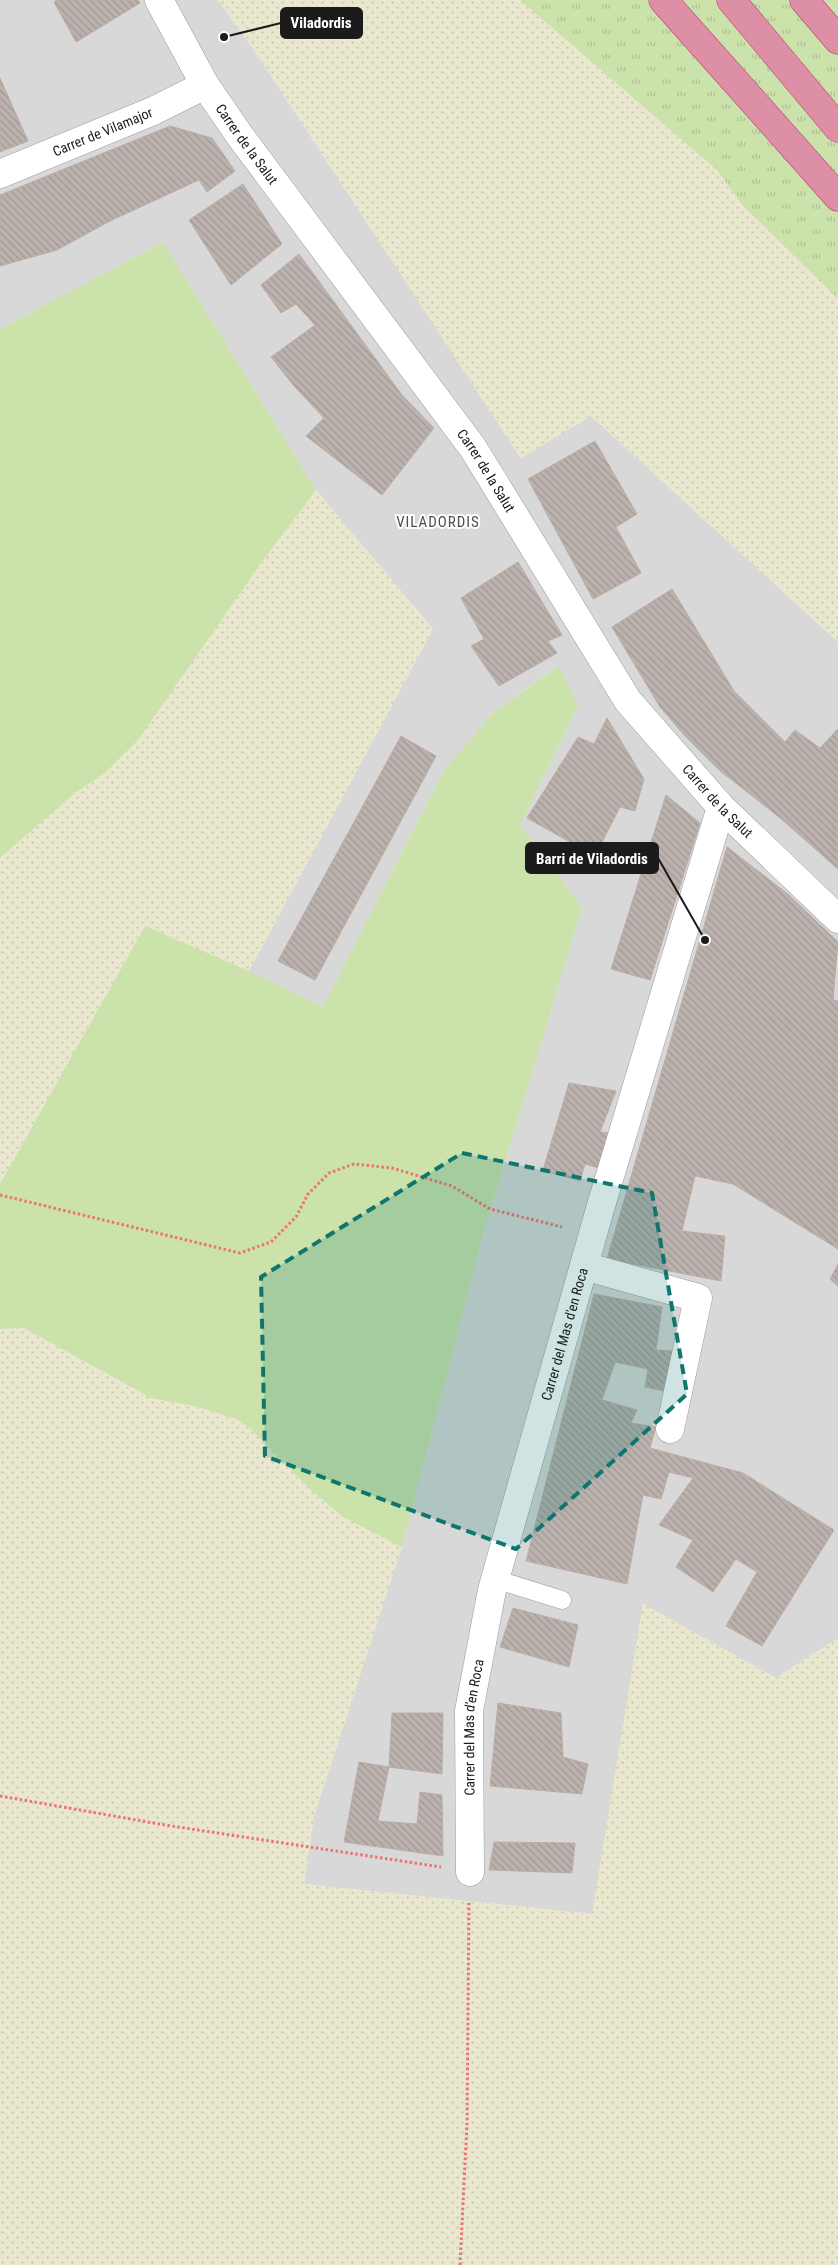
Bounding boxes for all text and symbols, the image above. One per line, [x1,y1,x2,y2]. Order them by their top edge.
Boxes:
callout: Viladordis [281,8,362,38]
text: Viladordis [290,14,352,32]
street label: Carrer de la Salut [212,101,281,187]
street label: Carrer de Vilamajor [50,104,155,159]
street label: Carrer de la Salut [454,426,518,515]
district label: VILADORDIS [396,513,480,531]
street label: Carrer de la Salut [679,761,756,841]
callout: Barri de Viladordis [526,843,658,873]
text: Barri de Viladordis [536,850,648,868]
street label: Carrer del Mas d'en Roca [538,1266,591,1402]
street label: Carrer del Mas d'en Roca [461,1658,487,1796]

